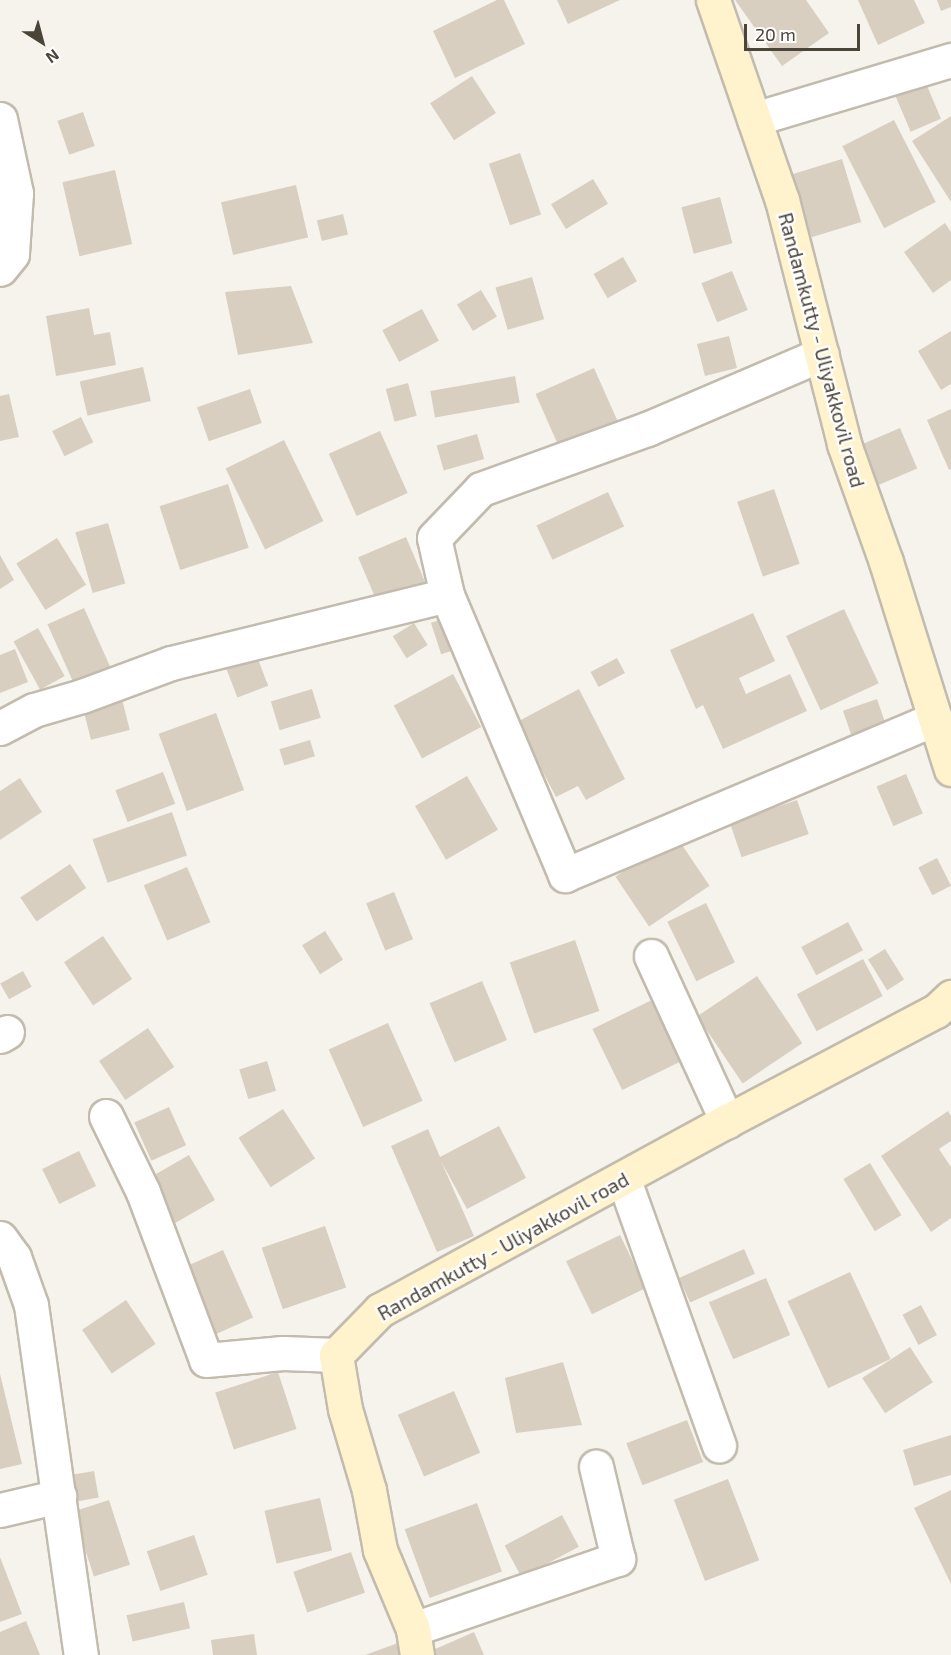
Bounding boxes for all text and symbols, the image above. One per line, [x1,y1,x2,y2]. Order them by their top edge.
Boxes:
north arrow [12,12,72,72]
scale bar [747,12,862,50]
text: 20 m [755,23,796,45]
text: N [43,46,63,68]
street label: Randamkutty - Uliyakkovil road [774,209,870,491]
street label: Randamkutty - Uliyakkovil road [373,1166,633,1326]

